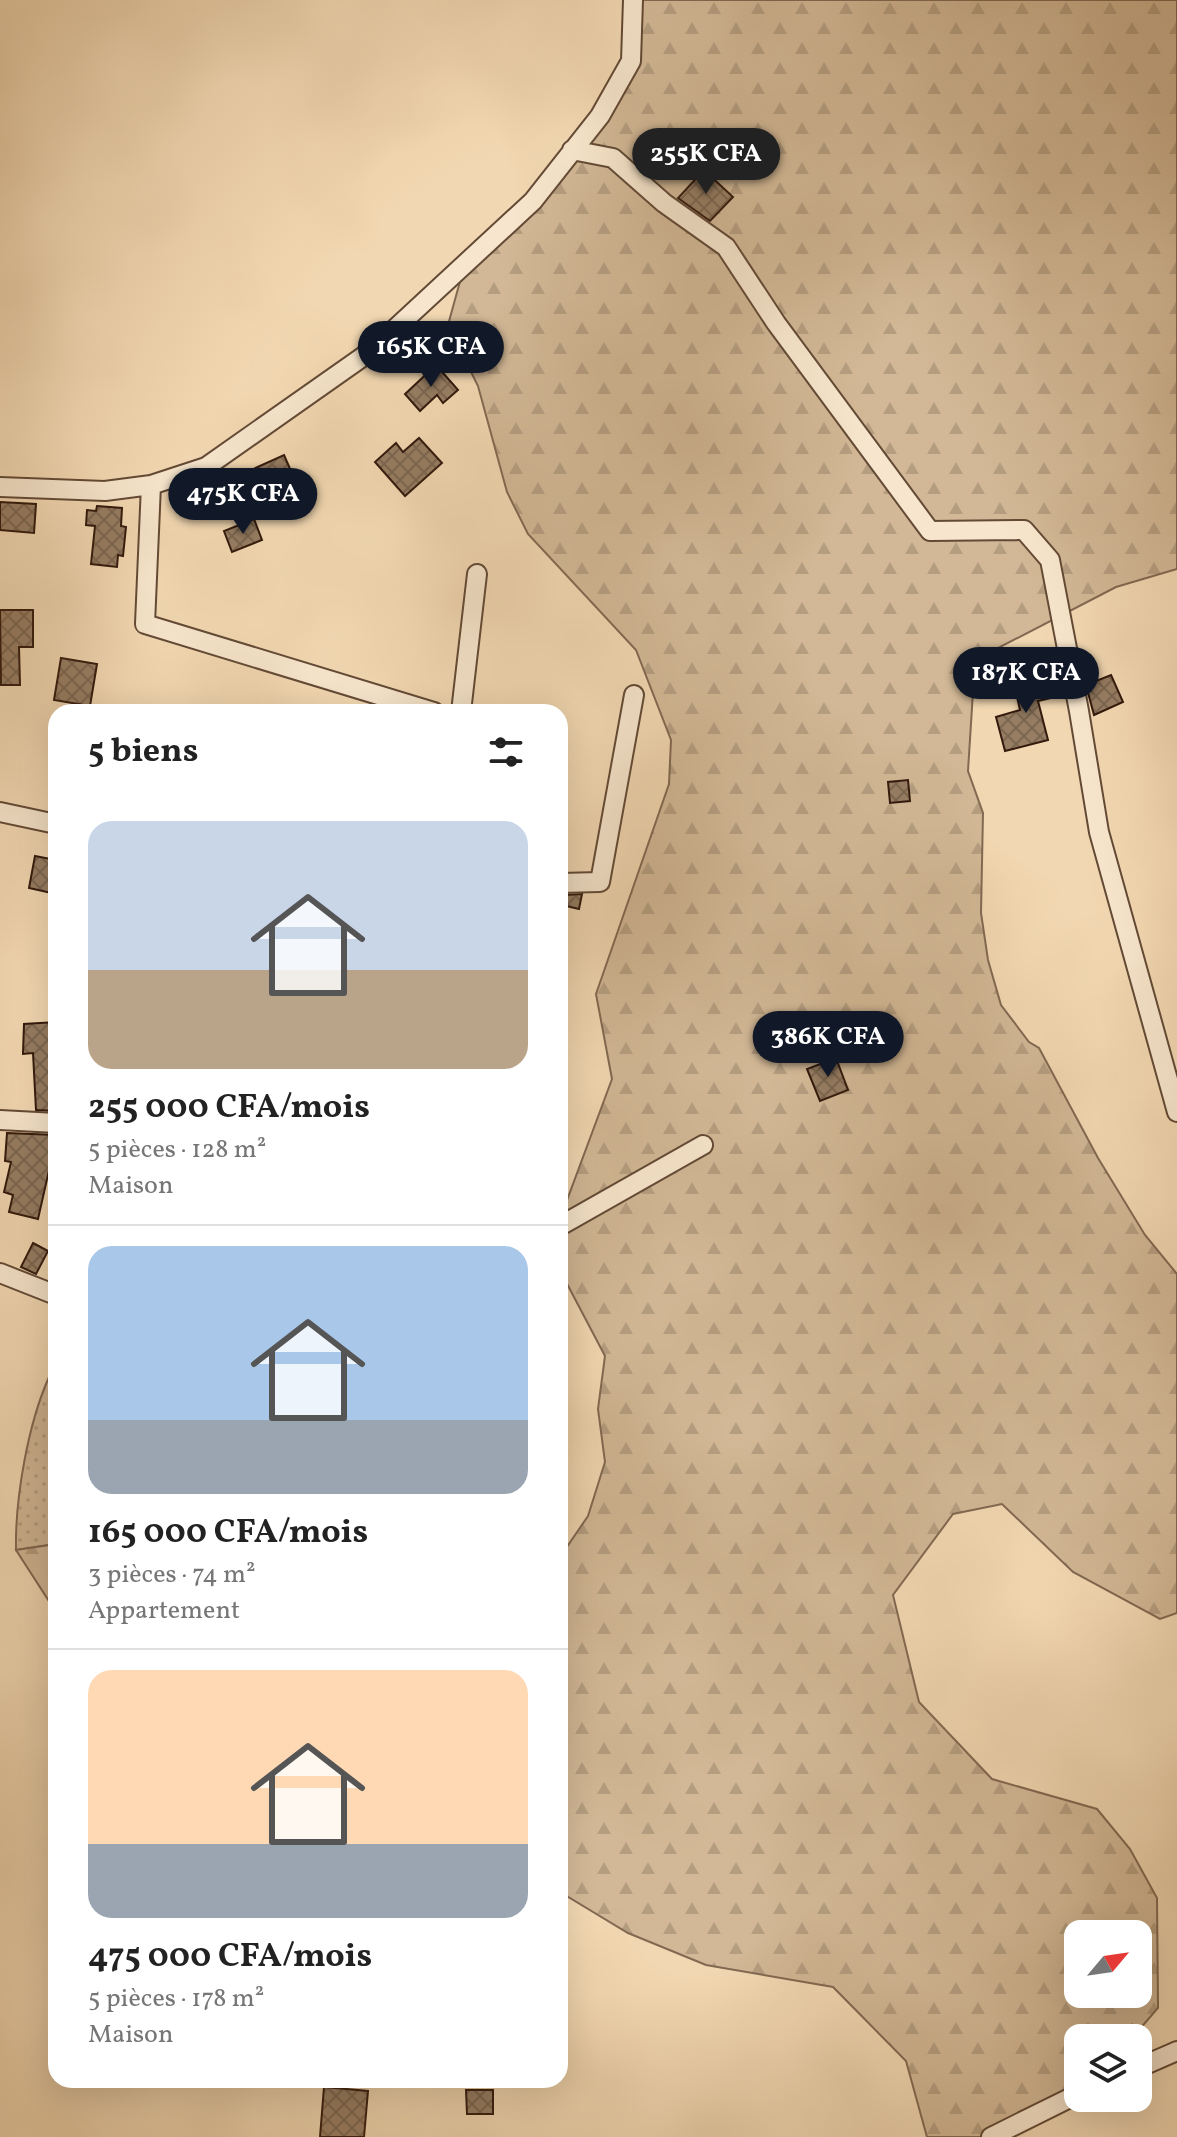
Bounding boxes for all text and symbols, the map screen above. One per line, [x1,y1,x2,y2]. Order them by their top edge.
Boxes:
pin: 255K CFA [623,128,789,196]
text: 255K CFA [650,136,762,172]
pin: 165K CFA [348,321,514,389]
text: 165K CFA [376,329,486,365]
pin: 475K CFA [160,468,326,536]
text: 475K CFA [186,476,300,512]
pin: 187K CFA [943,647,1109,715]
text: 187K CFA [971,655,1081,691]
text: 5 biens [88,729,198,776]
icon: filters [484,730,528,774]
icon: home [236,873,380,1017]
pin: 386K CFA [745,1011,911,1079]
text: 386K CFA [771,1019,885,1055]
text: 255 000 CFA/mois [88,1085,370,1132]
text: 5 pièces · 128 m² [88,1132,266,1168]
text: Maison [88,1168,173,1204]
icon: home [236,1298,380,1442]
text: 165 000 CFA/mois [88,1510,368,1557]
text: 3 pièces · 74 m² [88,1557,256,1593]
text: Appartement [88,1593,240,1629]
icon: home [236,1722,380,1866]
north arrow [1064,1920,1152,2008]
map controls [1064,1920,1152,2112]
text: 475 000 CFA/mois [88,1934,372,1981]
text: 5 pièces · 178 m² [88,1981,264,2017]
text: Maison [88,2017,173,2053]
button: layers [1064,2024,1152,2112]

